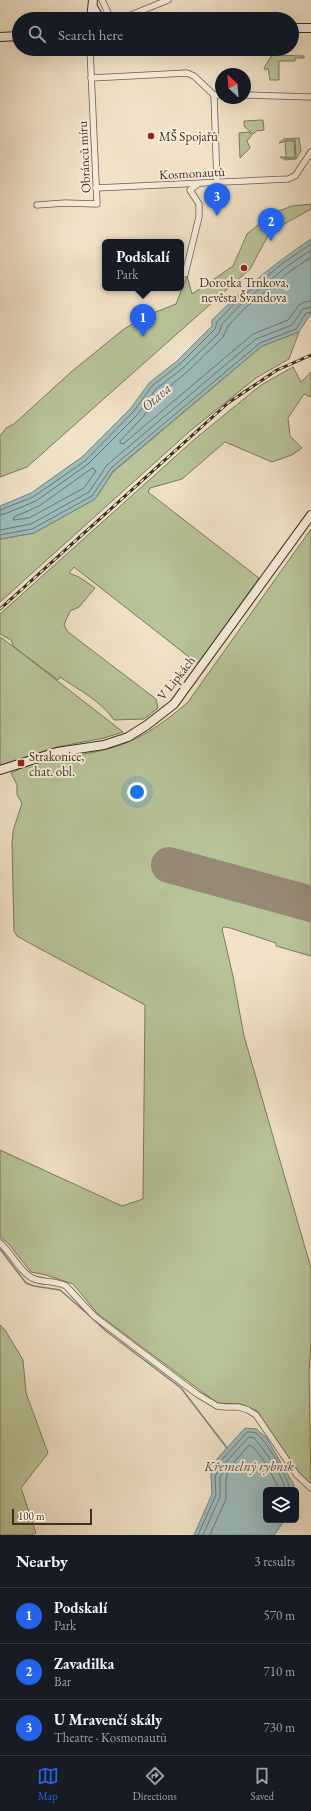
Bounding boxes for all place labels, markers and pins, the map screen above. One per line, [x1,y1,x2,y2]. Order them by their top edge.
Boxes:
place label: MŠ Spojařů [159,128,218,145]
marker: MŠ Spojařů [146,131,156,141]
pin: 3 [204,183,230,216]
pin: 2 [258,208,284,241]
marker: Dorotka Trnkova, nevěsta Švandova [239,263,249,273]
place label: Dorotka Trnkova, nevěsta Švandova [199,274,289,306]
pin: 1 [130,304,156,337]
place label: Strakonice, chat. obl. [29,748,84,780]
marker: Strakonice, chat. obl. [16,758,26,768]

